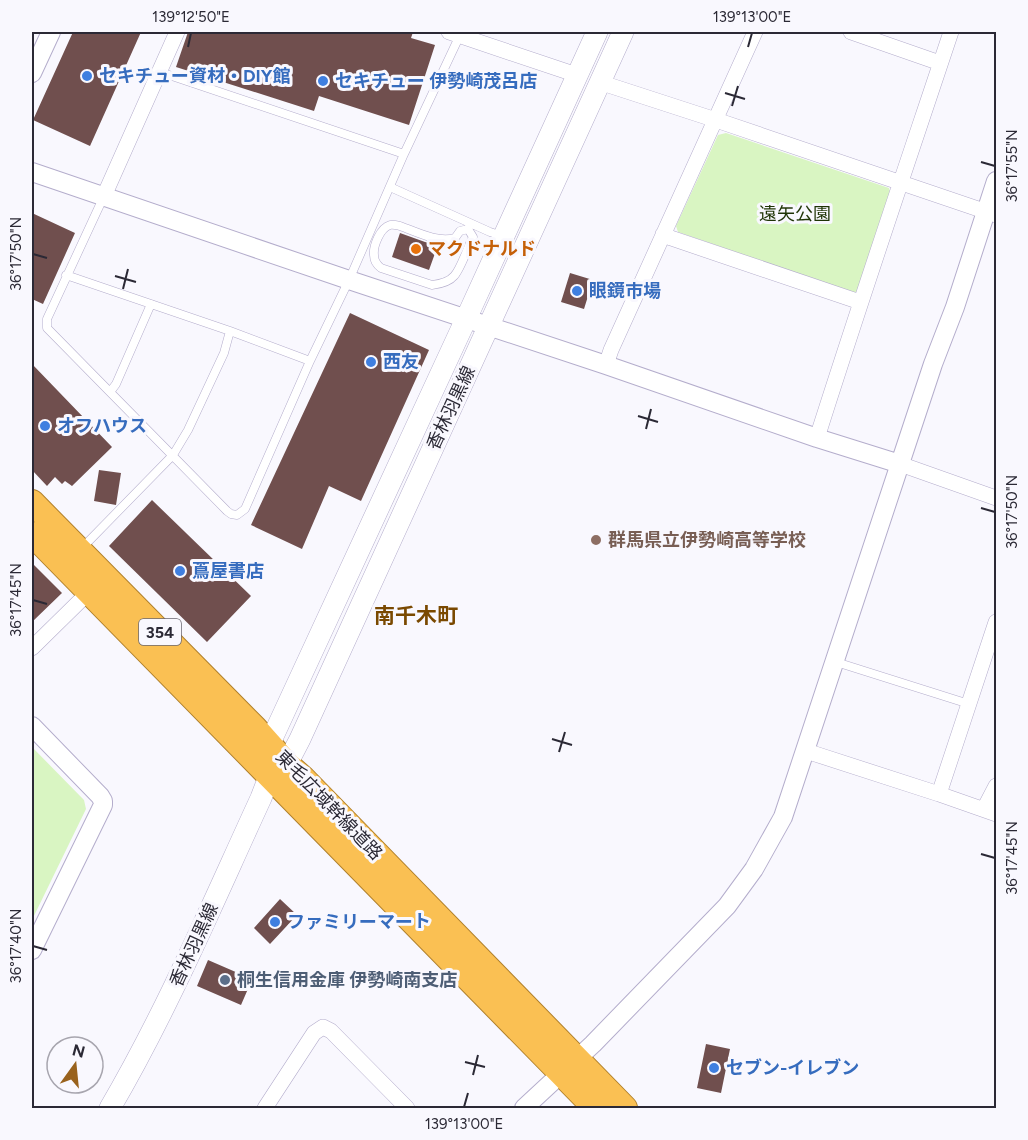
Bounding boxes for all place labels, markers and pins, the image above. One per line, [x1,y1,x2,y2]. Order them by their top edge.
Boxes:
place label: セキチュー資材・DIY館 [99,65,290,87]
marker: セキチュー資材・DIY館 [80,69,94,83]
place label: セキチュー 伊勢崎茂呂店 [335,70,537,92]
marker: セキチュー 伊勢崎茂呂店 [316,74,330,88]
place label: マクドナルド [428,238,536,260]
marker: マクドナルド [409,242,423,256]
place label: 眼鏡市場 [589,280,661,302]
marker: 眼鏡市場 [570,284,584,298]
place label: 西友 [383,351,419,373]
marker: 西友 [364,355,378,369]
place label: オフハウス [57,415,147,437]
marker: オフハウス [38,419,52,433]
place label: 群馬県立伊勢崎高等学校 [608,529,806,551]
marker: 群馬県立伊勢崎高等学校 [589,533,603,547]
place label: 蔦屋書店 [192,560,264,582]
marker: 蔦屋書店 [173,564,187,578]
place label: ファミリーマート [287,911,431,933]
marker: ファミリーマート [268,915,282,929]
place label: 桐生信用金庫 伊勢崎南支店 [237,969,457,991]
marker: 桐生信用金庫 伊勢崎南支店 [218,973,232,987]
place label: セブン-イレブン [726,1057,859,1079]
marker: セブン-イレブン [707,1061,721,1075]

